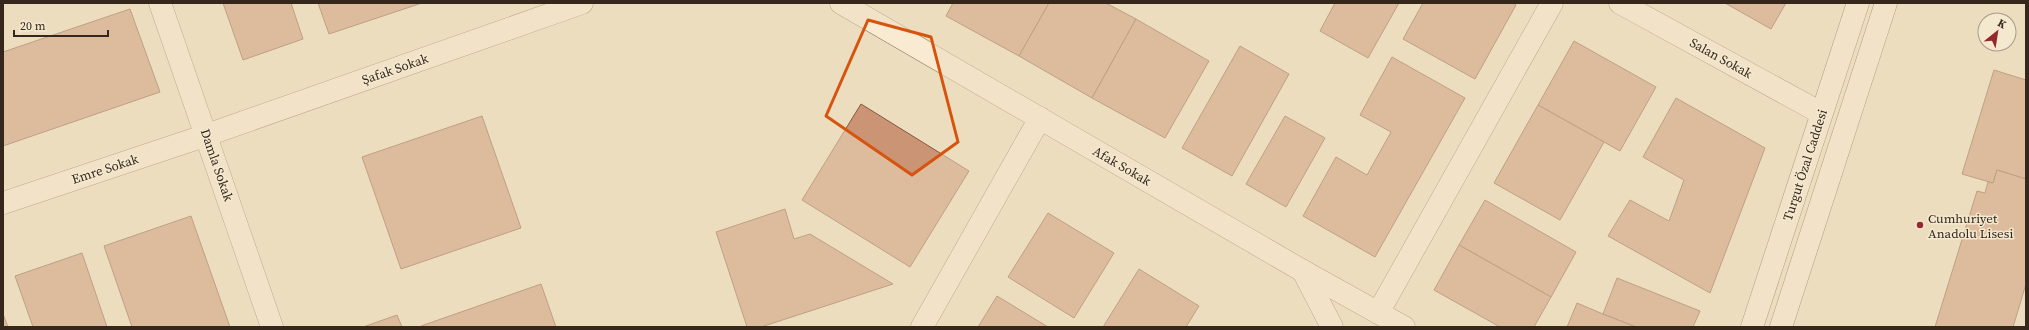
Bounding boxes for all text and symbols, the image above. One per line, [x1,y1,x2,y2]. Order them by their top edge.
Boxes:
scale bar [14,12,108,38]
north arrow [1977,12,2017,52]
text: K [1995,15,2009,32]
text: 20 m [20,18,46,34]
street label: Salan Sokak [1687,34,1756,83]
street label: Şafak Sokak [360,49,431,88]
street label: Turgut Özal Caddesi [1779,107,1831,223]
street label: Damla Sokak [197,127,238,204]
street label: Afak Sokak [1090,143,1155,190]
street label: Emre Sokak [70,150,141,188]
place label: Cumhuriyet Anadolu Lisesi [1928,210,2013,242]
marker: Cumhuriyet Anadolu Lisesi [1915,220,1925,230]

